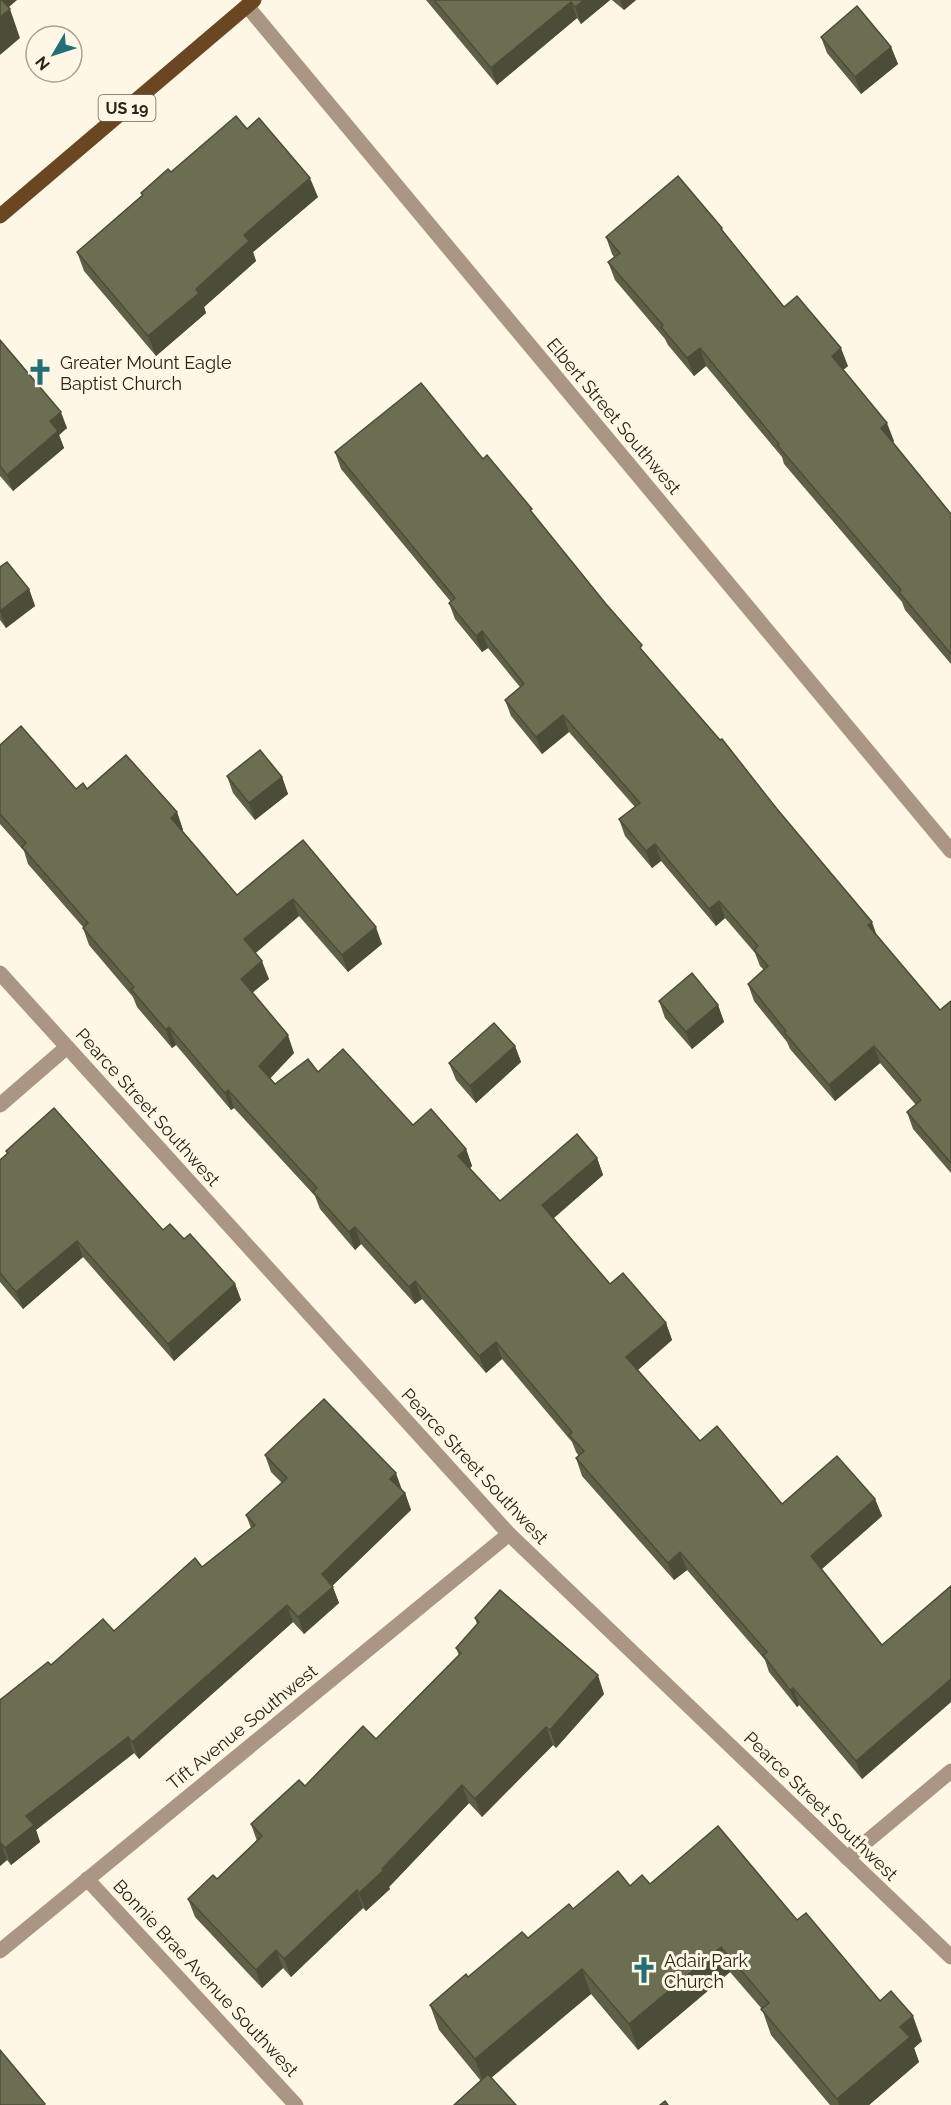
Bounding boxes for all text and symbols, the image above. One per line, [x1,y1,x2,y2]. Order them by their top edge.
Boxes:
north arrow [24,24,84,84]
text: N [32,52,54,74]
road number: US 19 [98,95,156,121]
street label: Elbert Street Southwest [543,334,685,498]
place label: Greater Mount Eagle Baptist Church [60,352,232,394]
church icon: Greater Mount Eagle Baptist Church [25,357,55,387]
street label: Pearce Street Southwest [72,1024,224,1190]
street label: Pearce Street Southwest [397,1384,553,1548]
street label: Tift Avenue Southwest [163,1660,321,1794]
street label: Pearce Street Southwest [740,1727,902,1885]
street label: Bonnie Brae Avenue Southwest [109,1875,303,2081]
place label: Adair Park Church [664,1950,749,1992]
church icon: Adair Park Church [629,1955,659,1985]

